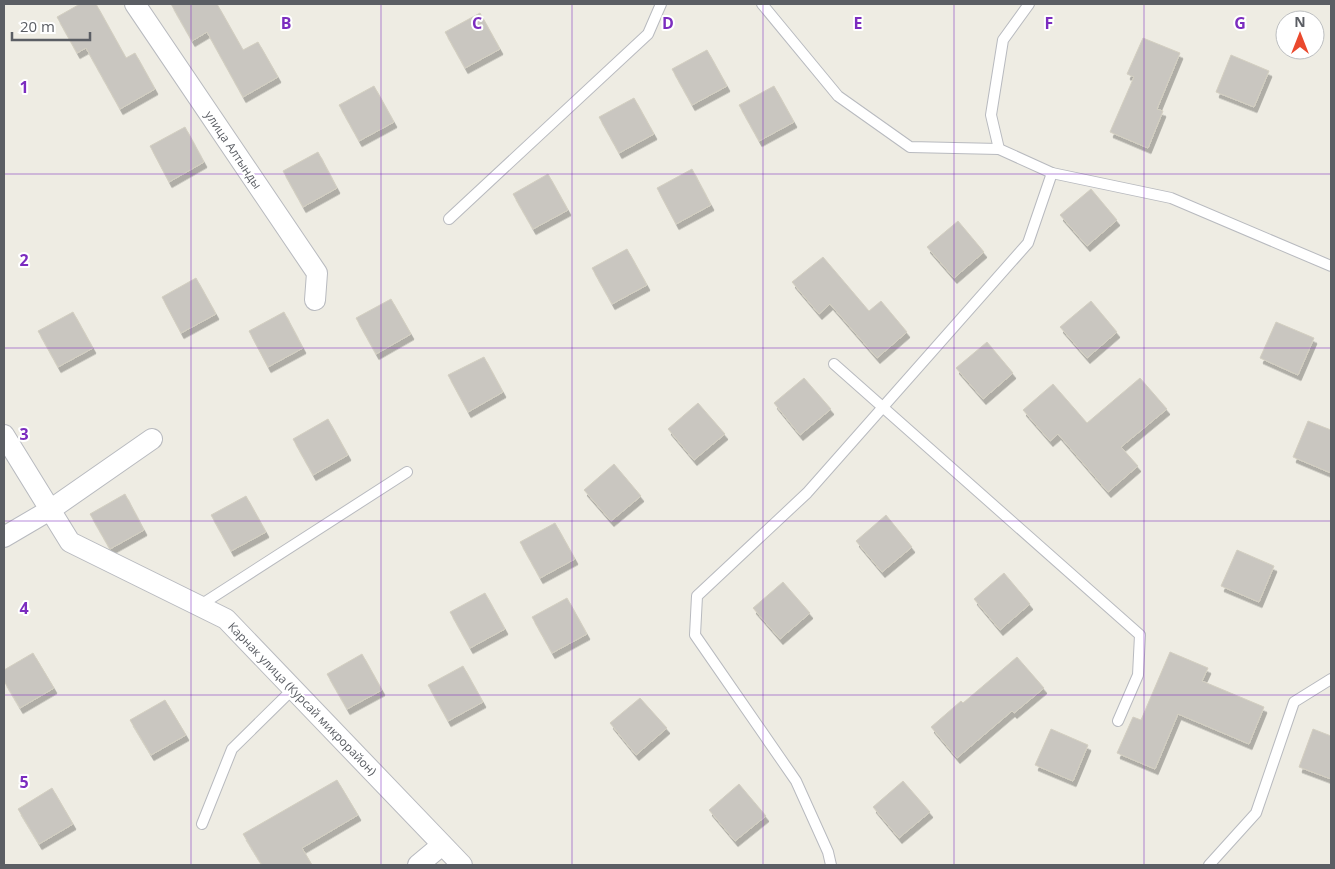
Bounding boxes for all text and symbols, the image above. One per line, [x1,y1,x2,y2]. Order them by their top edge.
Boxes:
scale bar [12,10,90,42]
north arrow [1275,10,1325,60]
text: B [281,12,291,34]
text: C [472,12,482,34]
text: D [662,12,674,34]
text: E [854,12,863,34]
text: F [1045,12,1053,34]
text: G [1234,12,1246,34]
text: N [1294,12,1306,31]
text: 20 m [20,16,55,36]
text: 1 [19,76,29,98]
street label: улица Алтынды [201,107,266,192]
text: 2 [19,249,29,271]
text: 3 [19,423,29,445]
text: 4 [19,597,29,619]
street label: Карнак улица (Курсай микрорайон) [224,618,381,779]
text: 5 [19,771,29,793]

